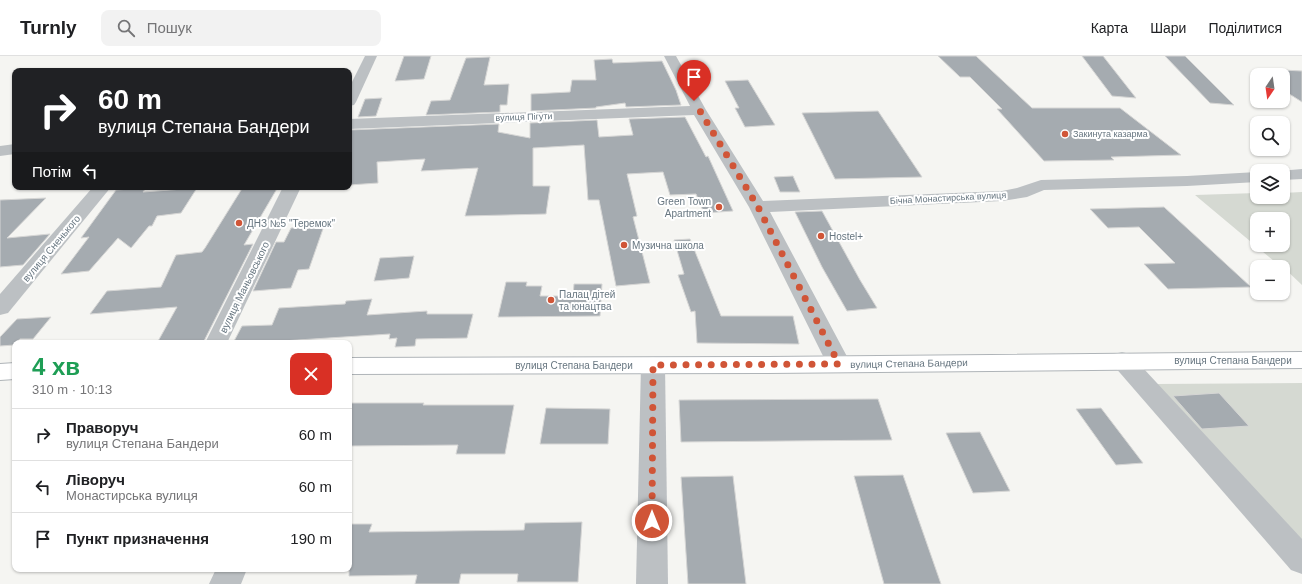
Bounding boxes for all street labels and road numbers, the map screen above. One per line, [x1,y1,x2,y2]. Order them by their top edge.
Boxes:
street label: вулиця Пігути [495,111,553,123]
street label: Бічна Монастирська вулиця [890,190,1006,206]
street label: вулиця Сненького [20,213,83,284]
street label: вулиця Маньовського [218,239,271,335]
street label: вулиця Степана Бандери [1174,355,1292,366]
street label: вулиця Степана Бандери [850,357,968,370]
street label: вулиця Степана Бандери [515,360,633,371]

